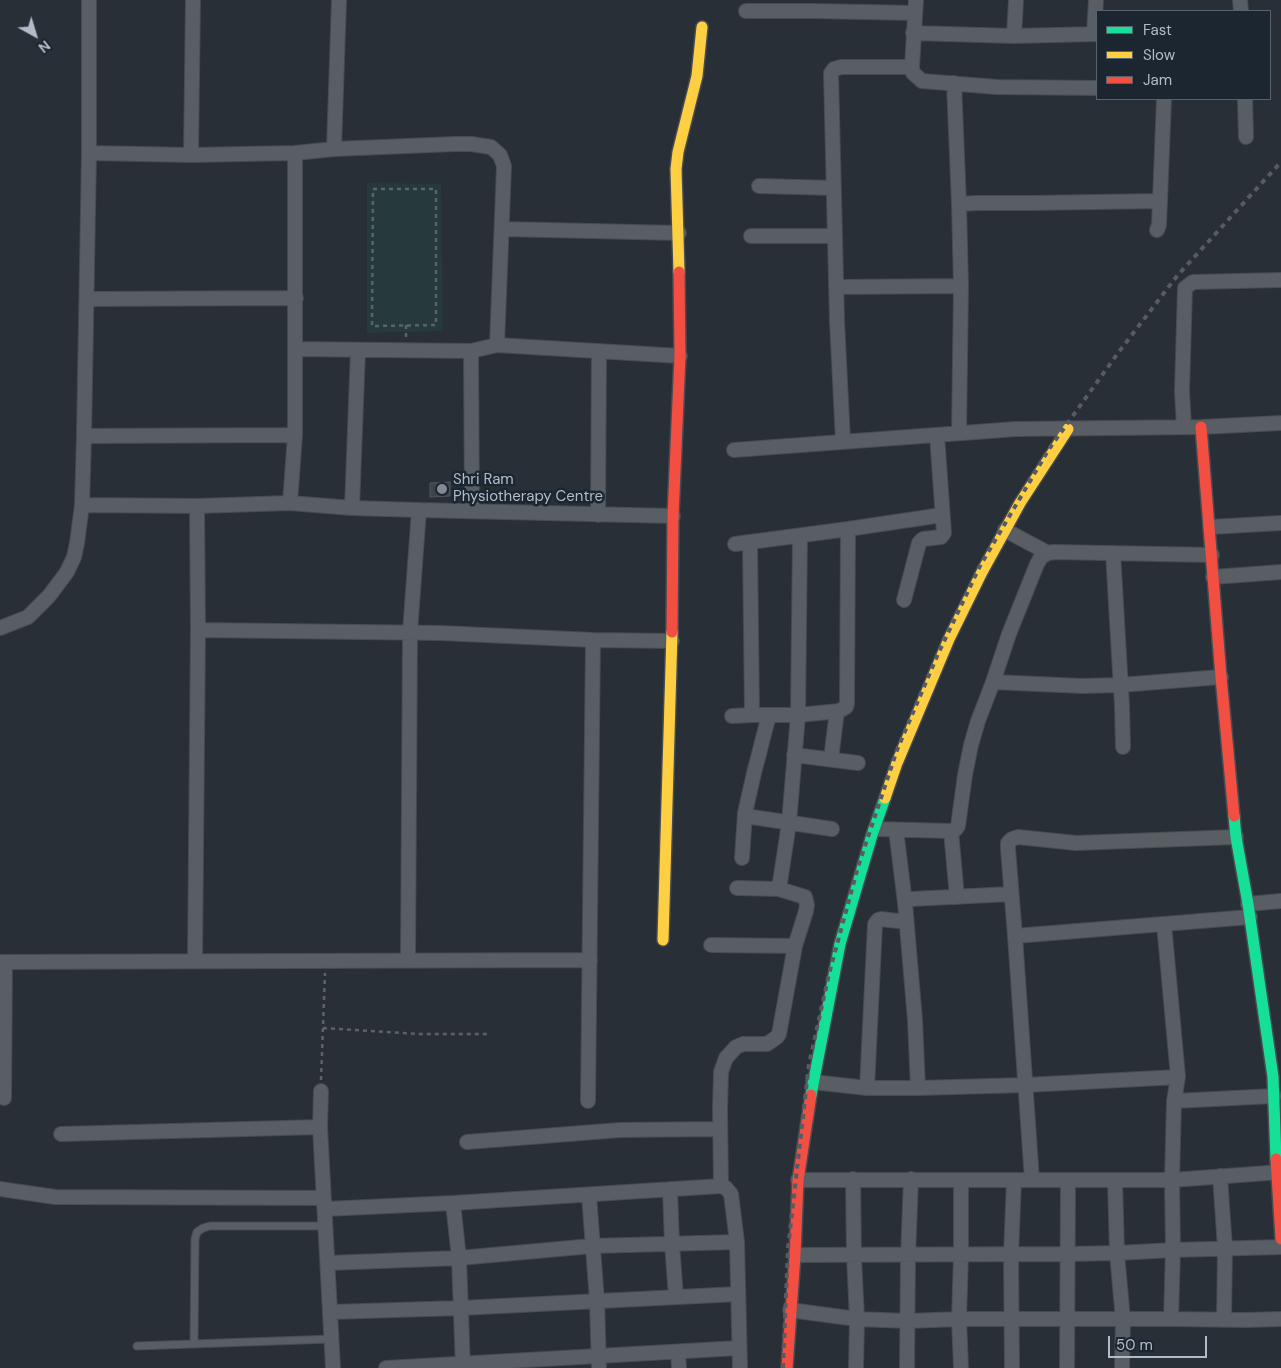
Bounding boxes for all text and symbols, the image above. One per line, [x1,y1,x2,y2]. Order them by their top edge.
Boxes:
north arrow [10,10,60,60]
legend [1096,10,1271,100]
text: Fast [1143,20,1172,40]
text: N [35,36,54,57]
text: Slow [1143,45,1175,65]
text: Jam [1143,70,1172,90]
place label: Shri Ram Physiotherapy Centre [453,471,603,506]
marker: Shri Ram Physiotherapy Centre [435,482,449,496]
scale bar [1111,1326,1210,1358]
text: 50 m [1116,1335,1153,1355]

